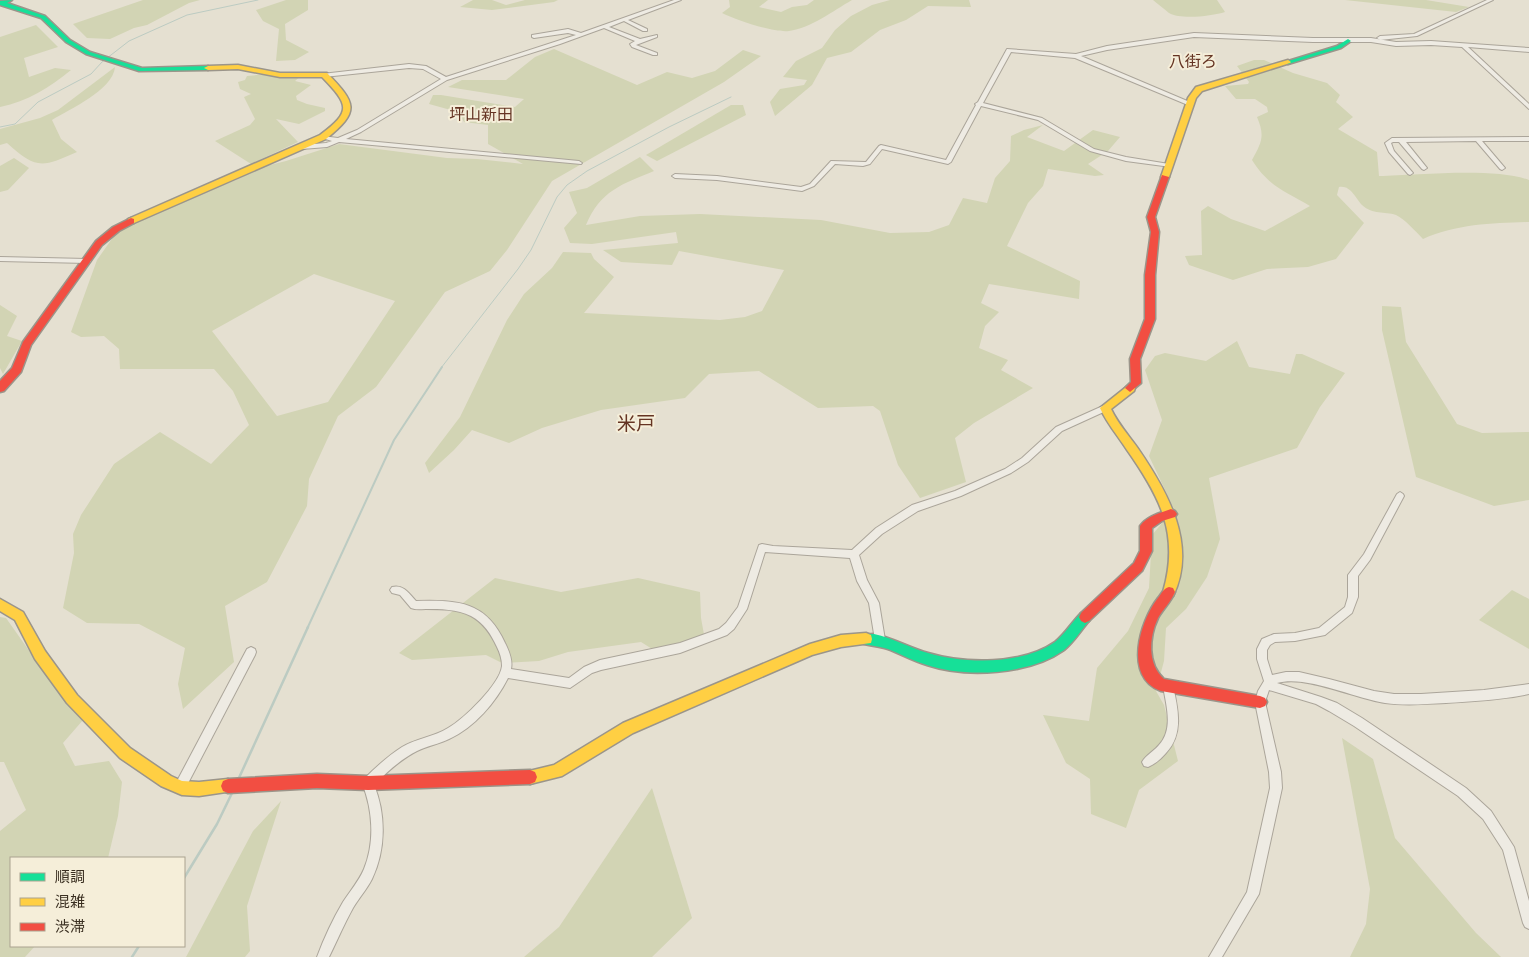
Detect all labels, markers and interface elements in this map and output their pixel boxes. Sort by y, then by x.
district label: 八街ろ [1169,50,1217,72]
district label: 坪山新田 [449,103,513,125]
district label: 米戸 [617,410,655,435]
legend [10,857,185,947]
text: 順調 [55,866,85,886]
text: 混雑 [55,891,85,911]
text: 渋滞 [55,916,85,936]

